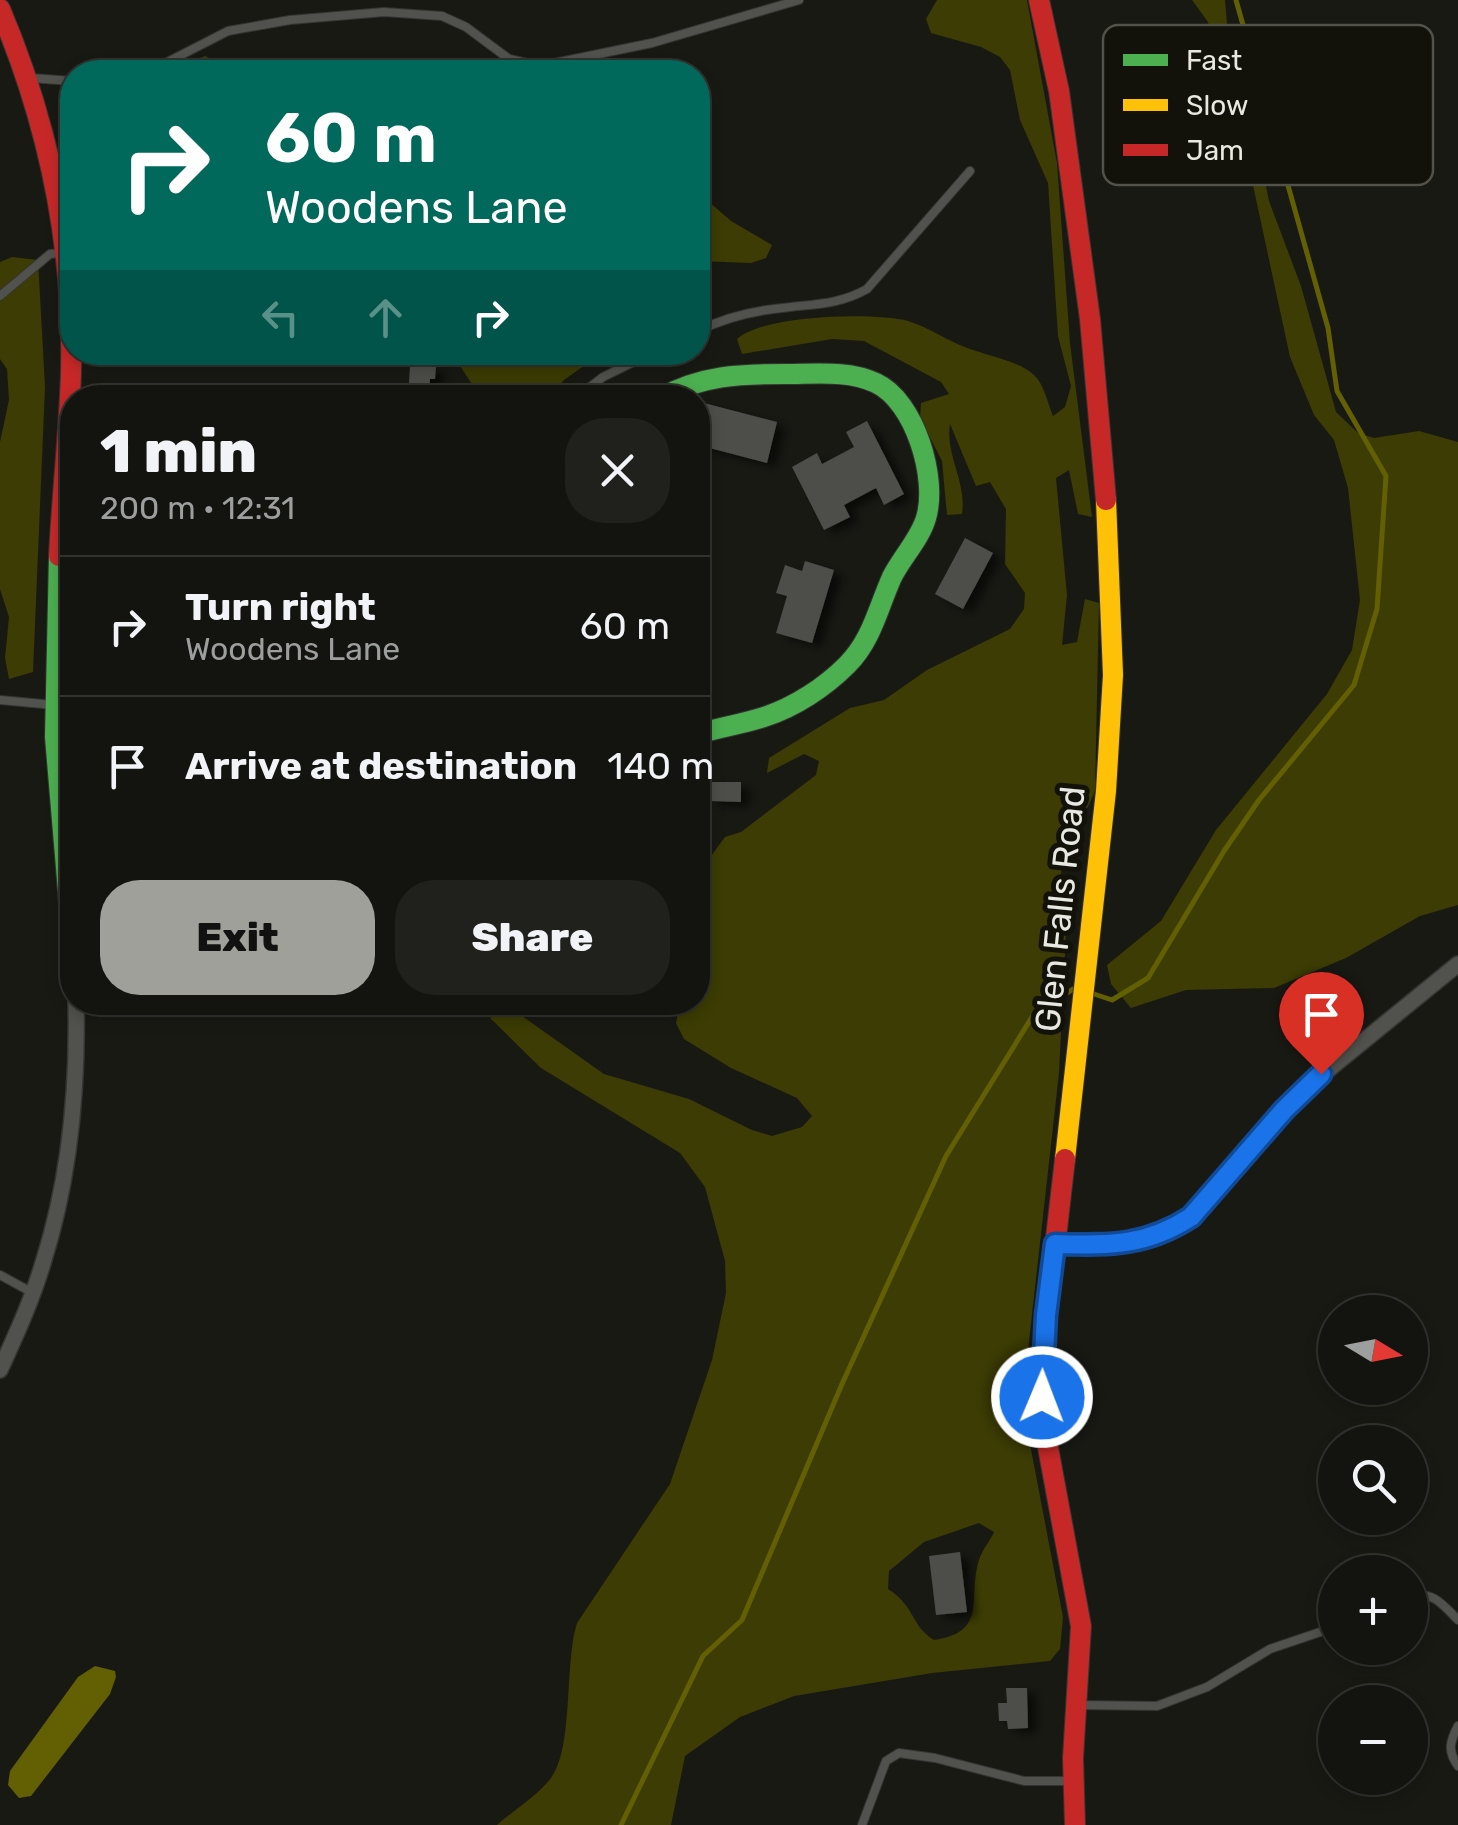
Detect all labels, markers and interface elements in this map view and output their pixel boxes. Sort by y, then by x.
legend [1103,25,1433,185]
text: Fast [1186,44,1242,77]
text: Slow [1186,89,1248,122]
text: 60 m [265,97,437,180]
icon: right [100,100,230,230]
text: Jam [1186,134,1244,167]
text: Woodens Lane [265,181,568,234]
icon: left [253,290,308,345]
icon: ahead [358,290,413,345]
icon: right [463,290,518,345]
text: 1 min [100,416,257,487]
button: close [565,418,670,523]
text: 200 m · 12:31 [100,489,295,527]
text: Turn right [185,584,376,630]
icon: right [100,599,155,654]
text: 60 m [580,603,670,649]
text: Woodens Lane [185,630,400,668]
icon: arrive [100,739,155,794]
text: Arrive at destination [185,743,577,789]
text: 140 m [607,743,714,789]
street label: Glen Falls Road [1026,784,1094,1034]
button: Exit [100,880,375,995]
button: Share [395,880,670,995]
pin [1279,972,1364,1075]
icon: arrive [1294,987,1349,1042]
north arrow [1318,1295,1428,1405]
map controls [1318,1295,1428,1795]
position arrow [990,1345,1094,1449]
button: search [1318,1425,1428,1535]
button: + [1318,1555,1428,1665]
button: − [1318,1685,1428,1795]

